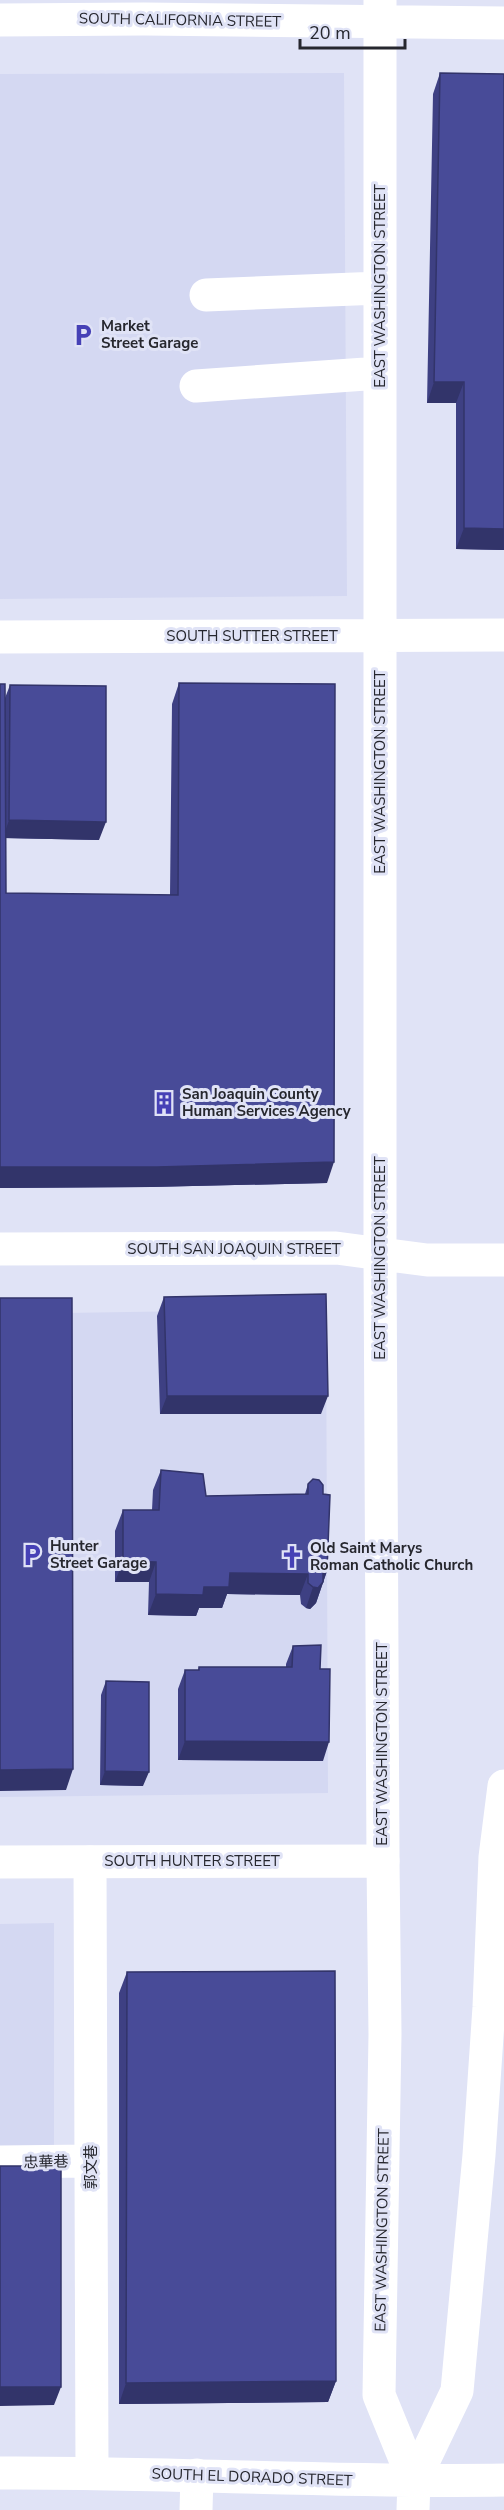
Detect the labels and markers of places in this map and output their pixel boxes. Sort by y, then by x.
place label: Market Street Garage [101,316,198,353]
parking icon: Market Street Garage [70,322,96,348]
place label: San Joaquin County Human Services Agency [182,1084,351,1121]
building icon: San Joaquin County Human Services Agency [151,1090,177,1116]
place label: Hunter Street Garage [50,1536,147,1573]
place label: Old Saint Marys Roman Catholic Church [310,1538,473,1575]
parking icon: Hunter Street Garage [19,1542,45,1568]
church icon: Old Saint Marys Roman Catholic Church [279,1544,305,1570]

